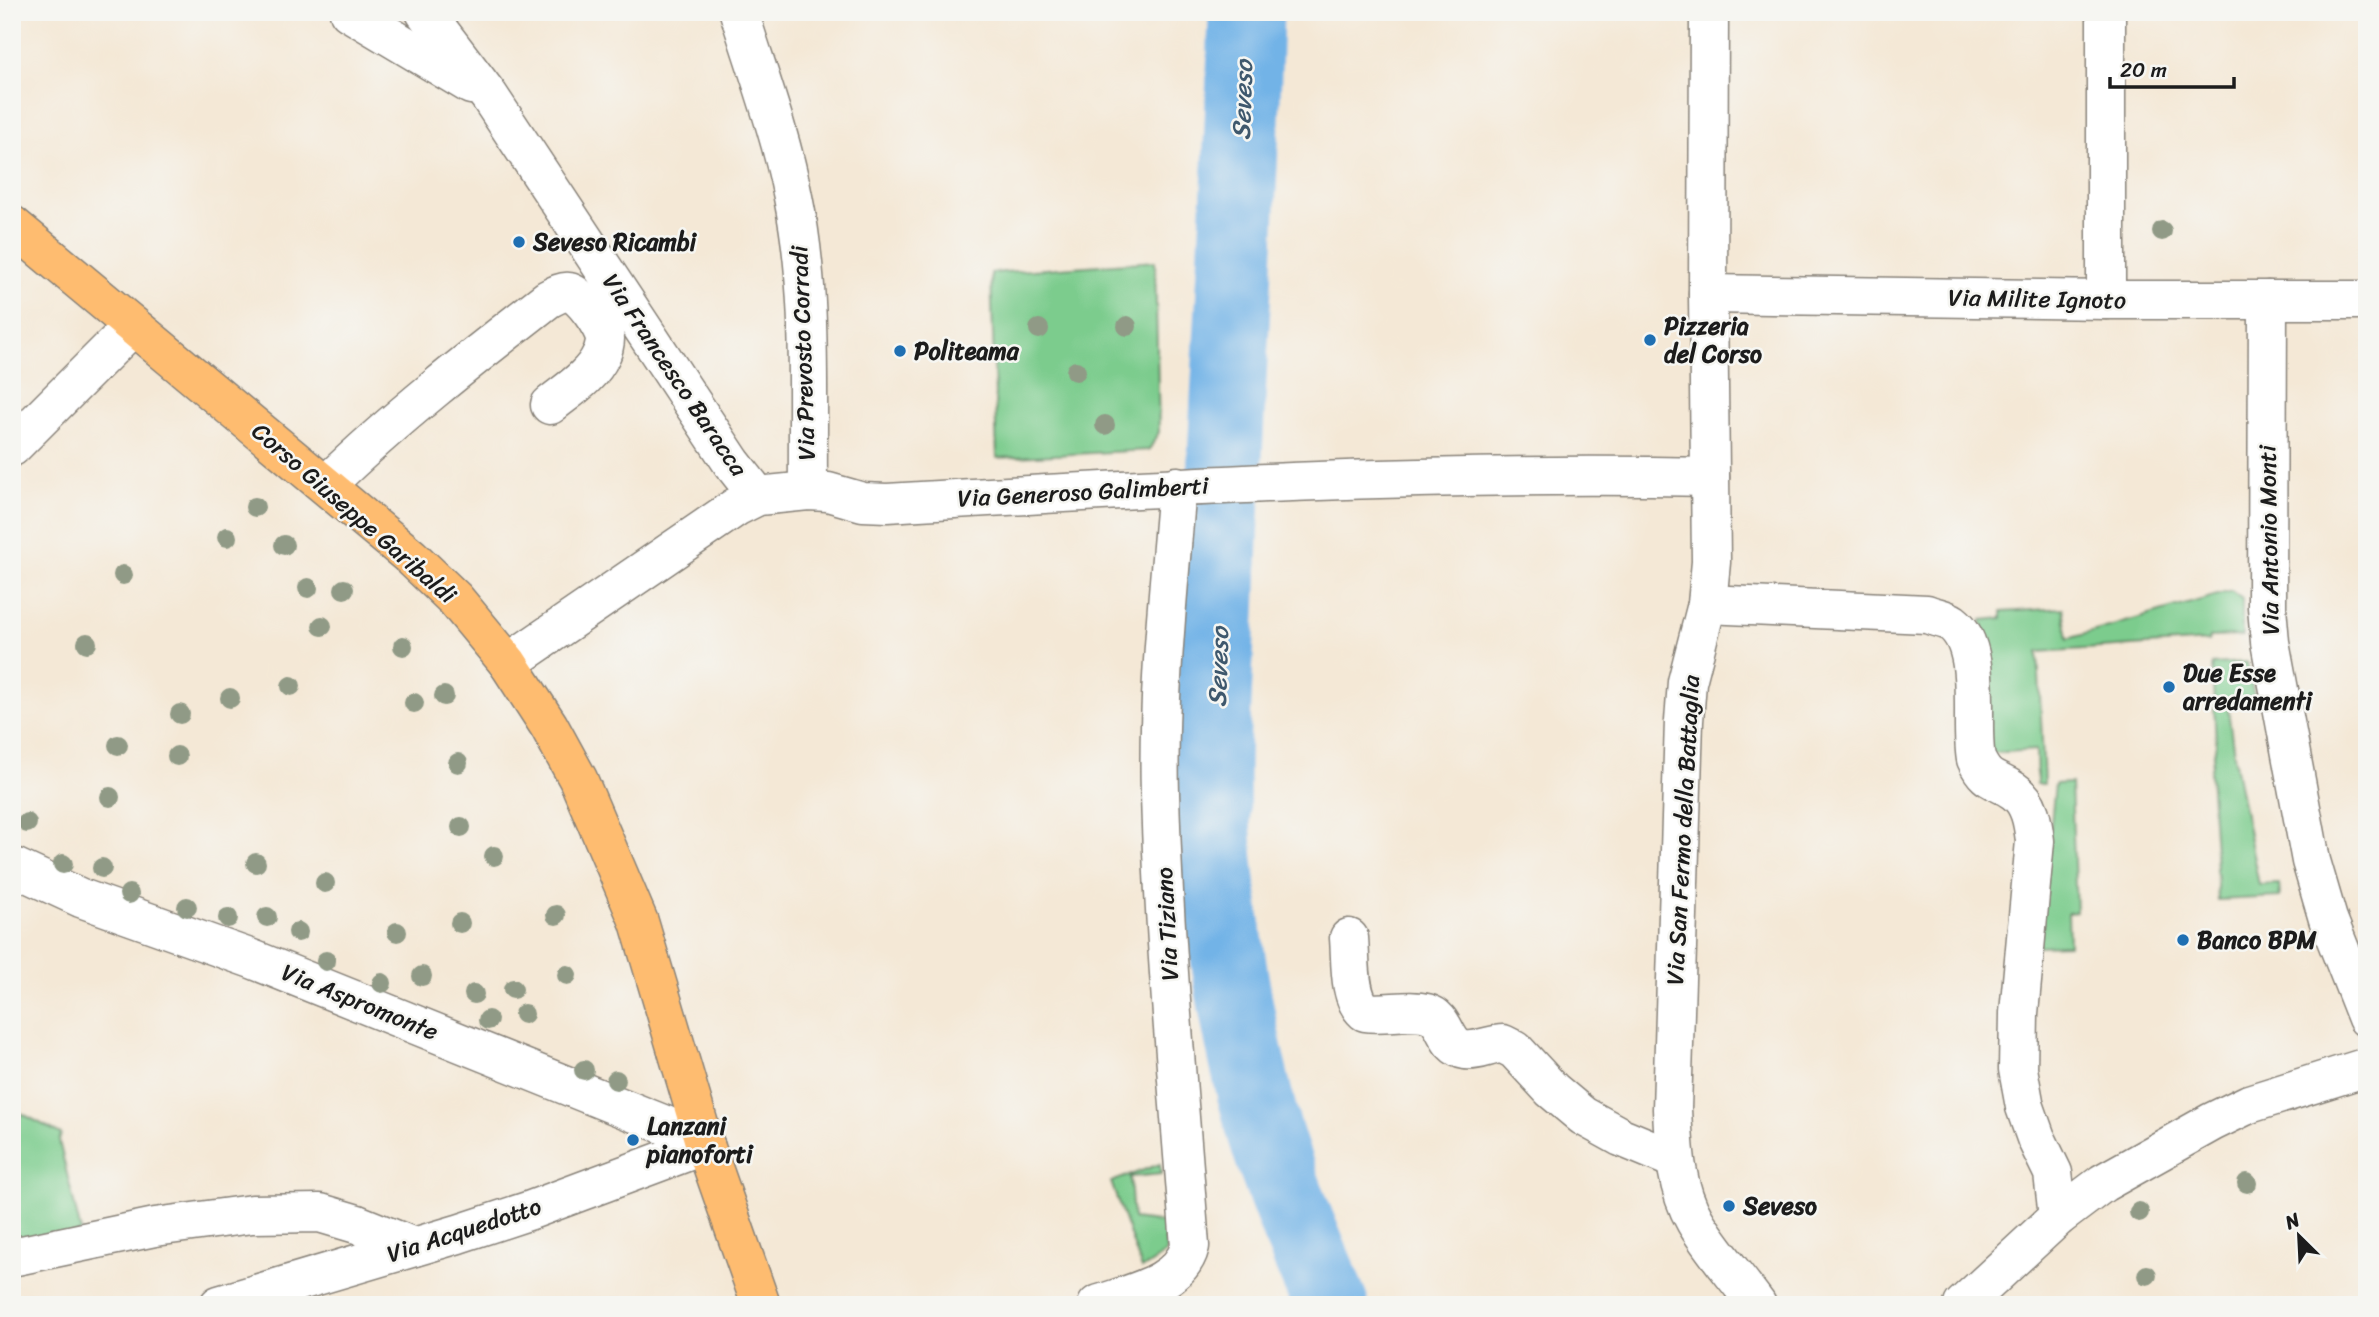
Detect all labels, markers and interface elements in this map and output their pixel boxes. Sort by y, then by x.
scale bar [2110,46,2234,90]
text: 20 m [2120,51,2167,89]
water label: Seveso [1218,57,1266,141]
place label: Seveso Ricambi [532,221,698,263]
marker: Seveso Ricambi [511,234,527,250]
street label: Via Prevosto Corradi [778,244,828,461]
street label: Via Francesco Baracca [591,265,759,486]
street label: Via Milite Ignoto [1948,276,2126,322]
place label: Pizzeria del Corso [1664,305,1762,375]
place label: Politeama [914,330,1020,372]
marker: Pizzeria del Corso [1642,332,1658,348]
marker: Politeama [892,343,908,359]
street label: Corso Giuseppe Garibaldi [242,412,467,615]
street label: Via Antonio Monti [2246,443,2292,635]
street label: Via Generoso Galimberti [956,464,1211,520]
water label: Seveso [1194,624,1242,708]
place label: Due Esse arredamenti [2182,652,2313,722]
street label: Via San Fermo della Battaglia [1654,673,1712,986]
marker: Due Esse arredamenti [2161,679,2177,695]
street label: Via Tiziano [1143,866,1191,982]
place label: Banco BPM [2197,919,2317,961]
marker: Banco BPM [2175,932,2191,948]
street label: Via Aspromonte [275,951,445,1053]
place label: Lanzani pianoforti [645,1105,754,1175]
marker: Lanzani pianoforti [625,1132,641,1148]
street label: Via Acquedotto [381,1185,547,1275]
place label: Seveso [1742,1185,1817,1227]
marker: Seveso [1721,1198,1737,1214]
north arrow [2264,1202,2334,1272]
text: N [2279,1203,2306,1239]

